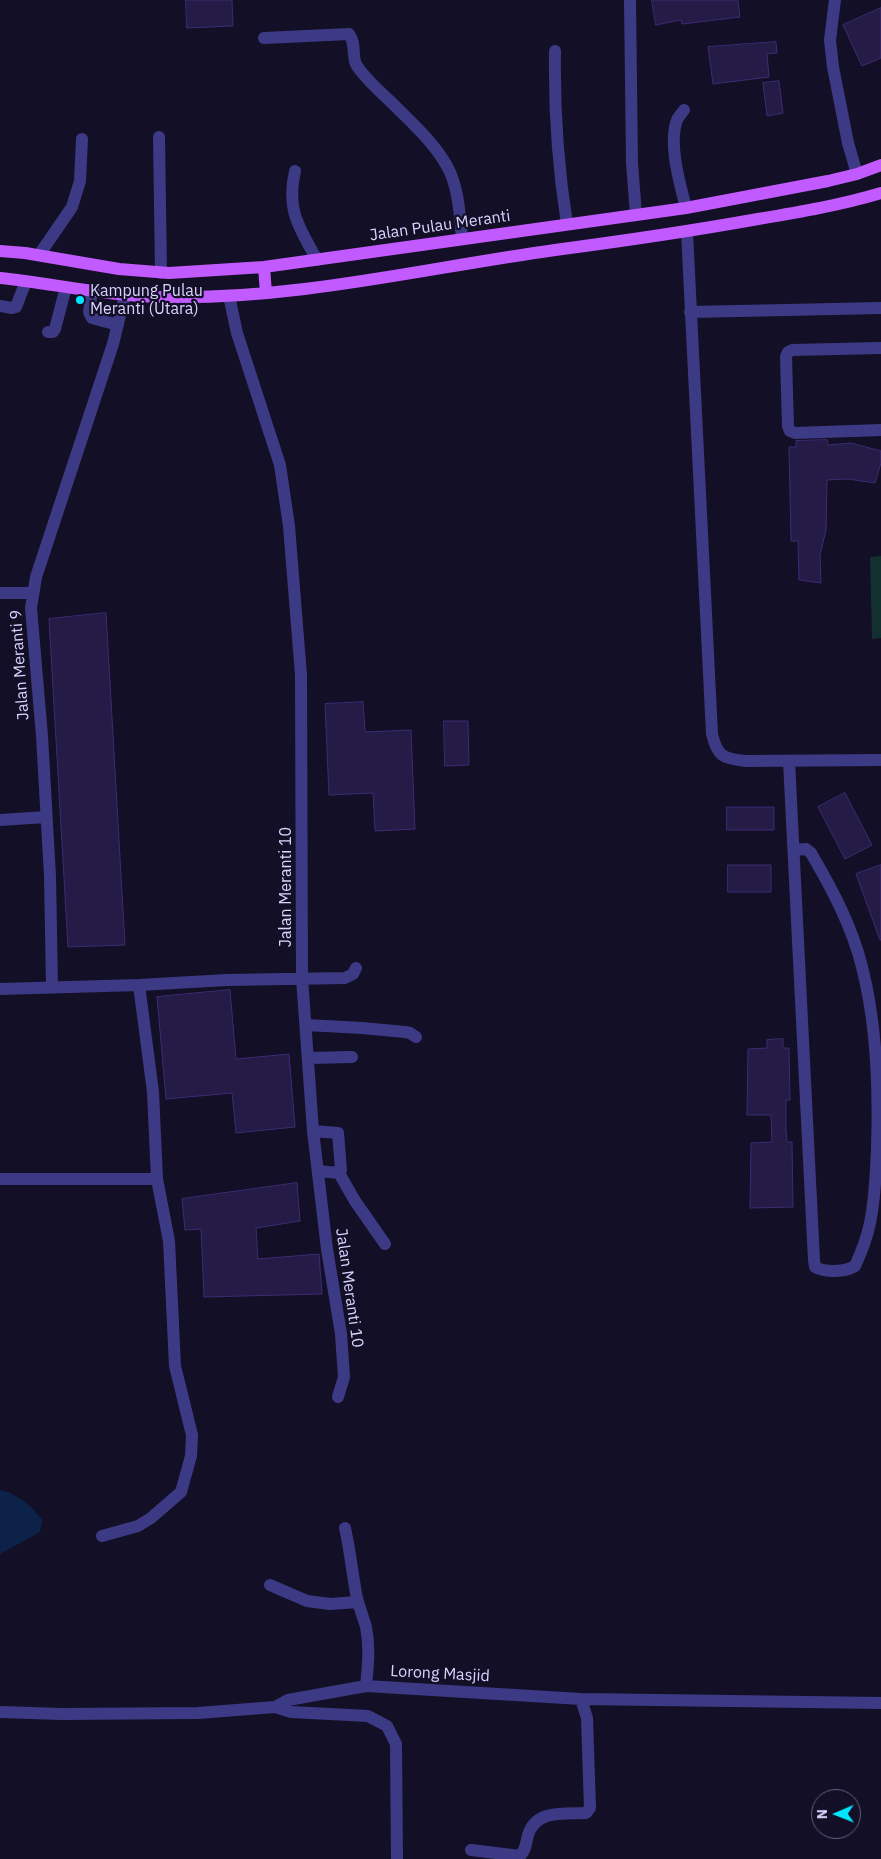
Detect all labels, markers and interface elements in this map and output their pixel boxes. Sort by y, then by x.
street label: Jalan Pulau Meranti [368,207,512,245]
place label: Kampung Pulau Meranti (Utara) [90,281,203,319]
marker: Kampung Pulau Meranti (Utara) [74,294,86,306]
street label: Jalan Meranti 9 [7,609,33,721]
street label: Jalan Meranti 10 [276,827,296,947]
street label: Jalan Meranti 10 [331,1227,367,1349]
street label: Lorong Masjid [390,1662,490,1686]
north arrow [811,1789,861,1839]
text: N [813,1809,831,1819]

